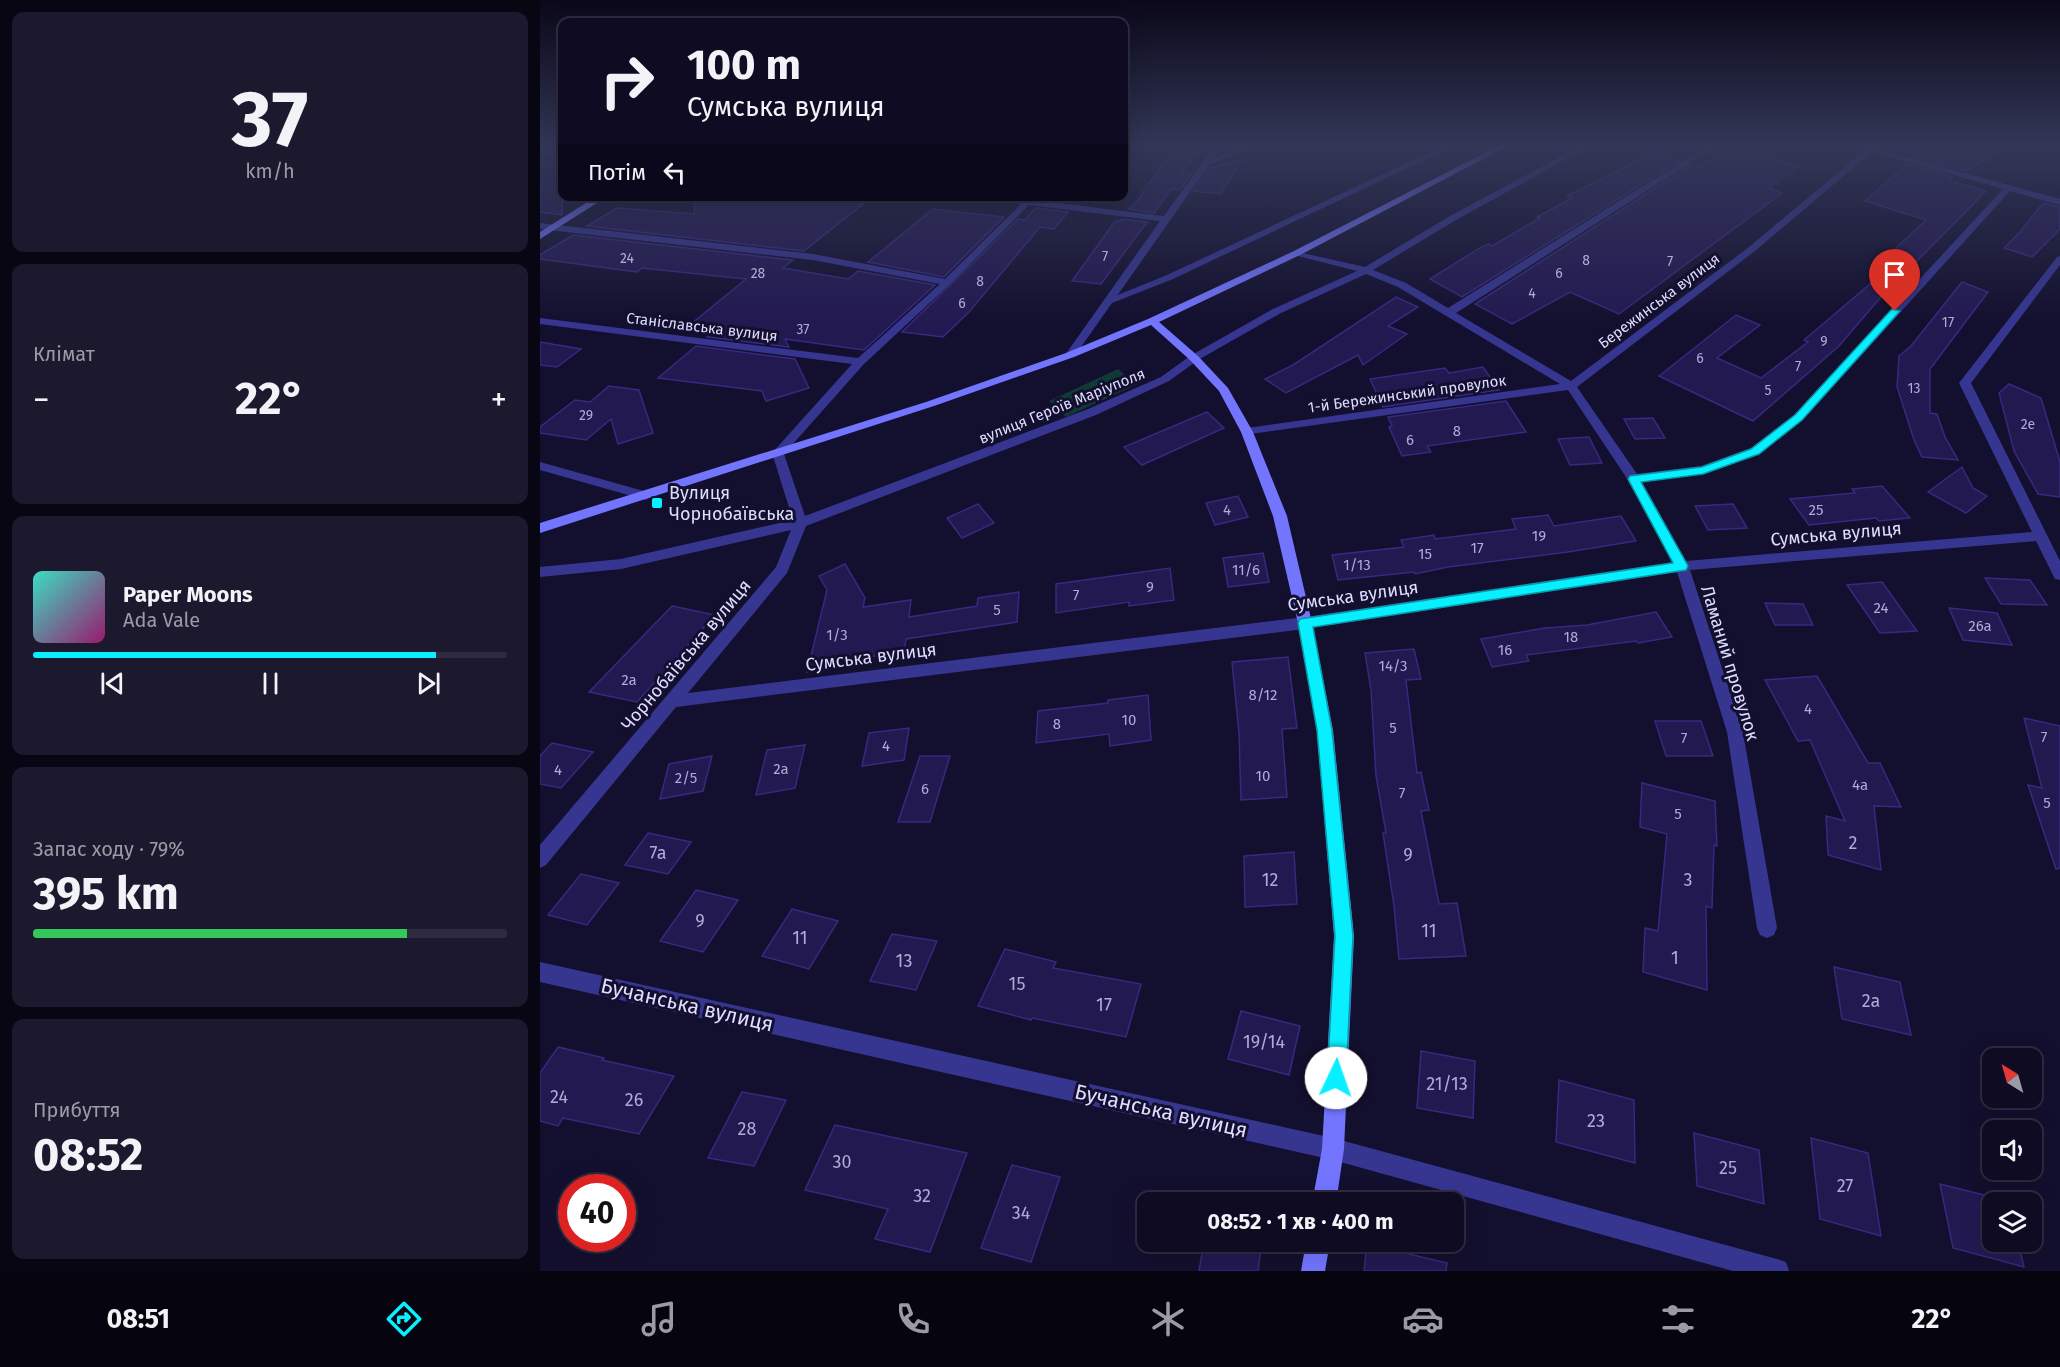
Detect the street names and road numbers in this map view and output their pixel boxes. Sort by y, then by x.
street label: Бережинська вулиця [1595,250,1723,352]
street label: Станіславська вулиця [625,309,779,345]
street label: вулиця Героїв Маріуполя [976,364,1148,448]
street label: 1-й Бережинський провулок [1307,371,1507,417]
street label: Сумська вулиця [1769,517,1903,551]
street label: Чорнобаївська вулиця [616,575,756,735]
street label: Сумська вулиця [1286,576,1420,616]
street label: Ламаний провулок [1696,583,1764,744]
street label: Сумська вулиця [804,638,938,676]
street label: Бучанська вулиця [598,972,776,1038]
street label: Бучанська вулиця [1072,1078,1250,1144]

